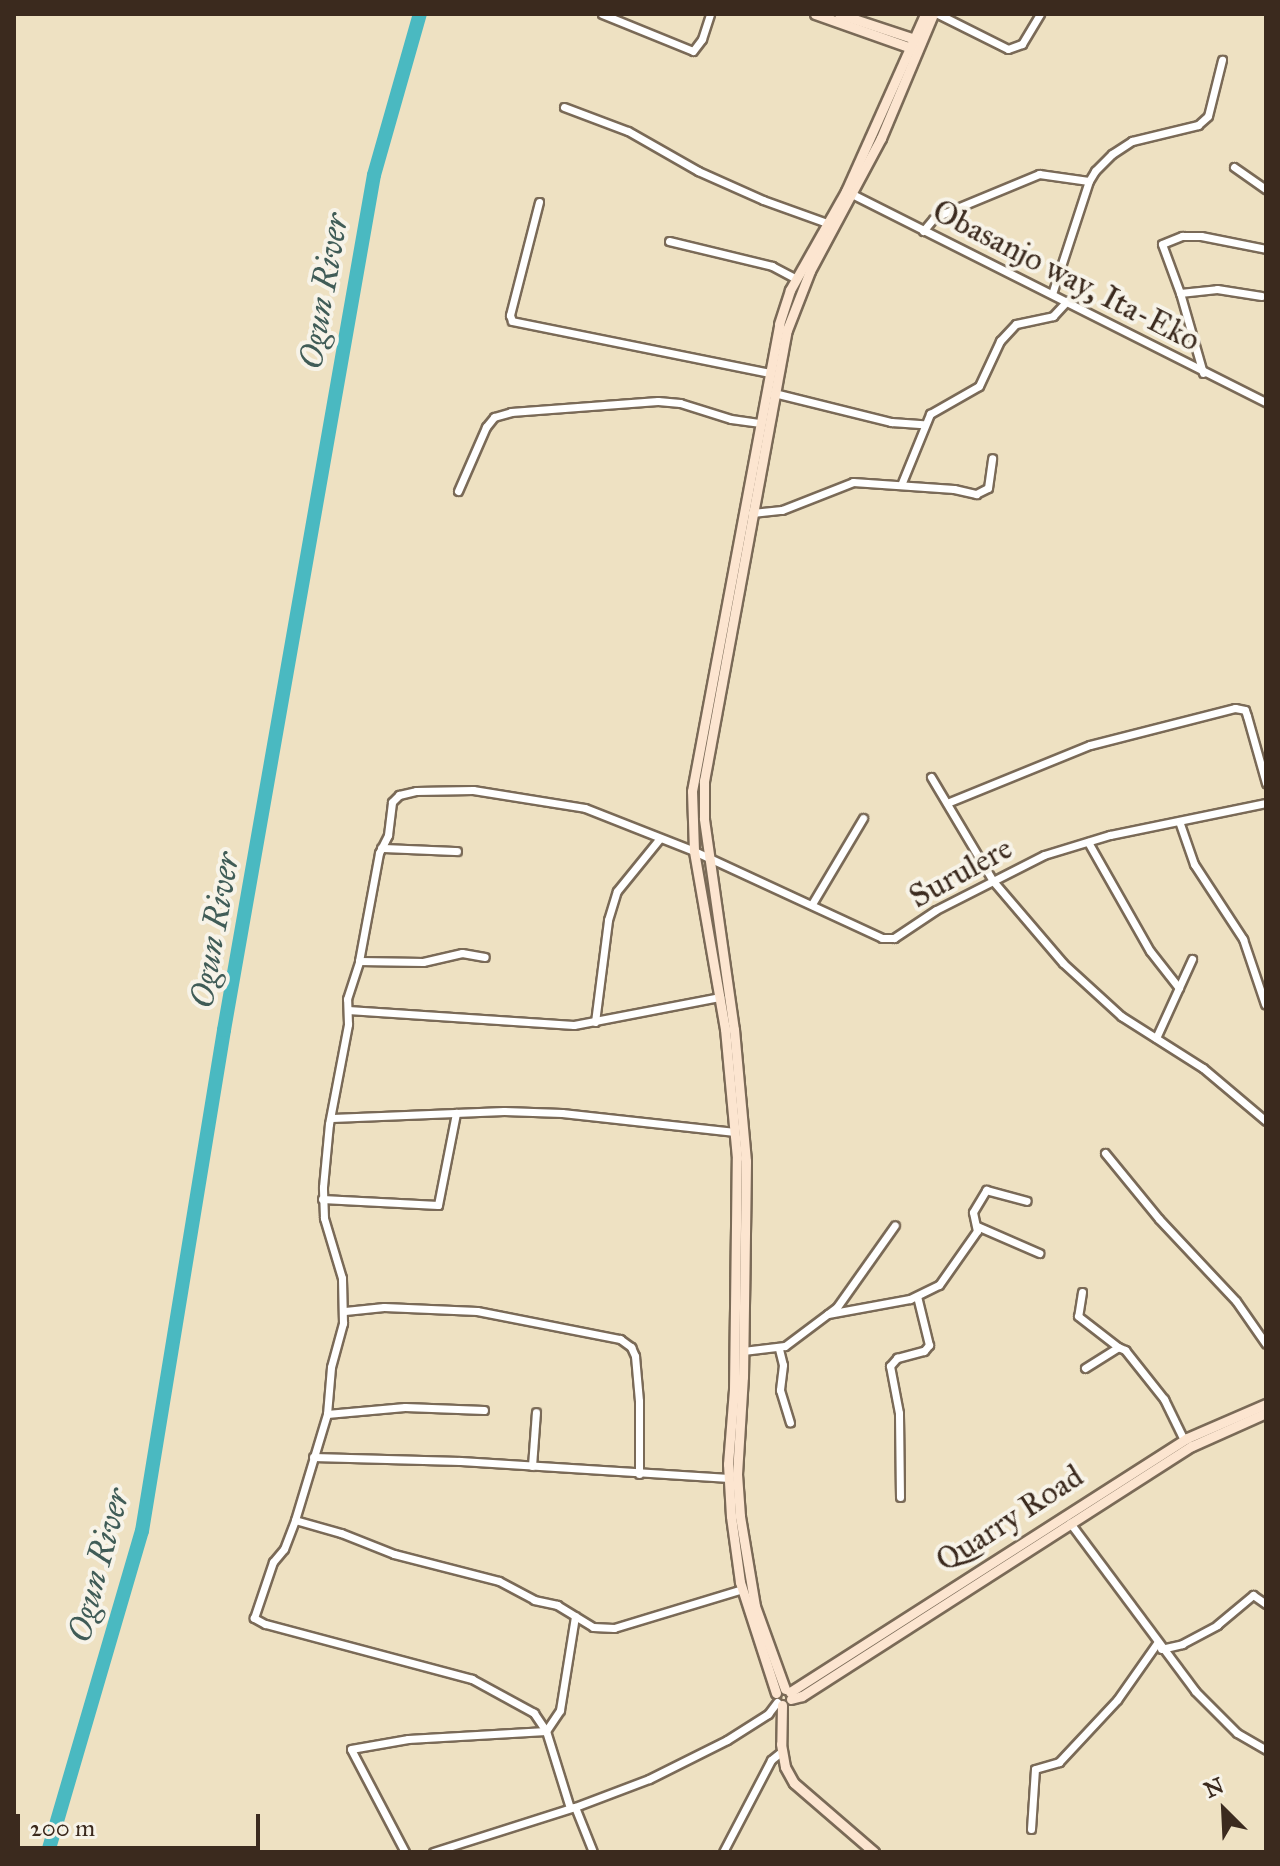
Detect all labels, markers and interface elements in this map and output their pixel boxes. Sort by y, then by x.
street label: Obasanjo way, Ita-Eko [926,192,1206,360]
water label: Ogun River [289,210,357,372]
street label: Surulere [903,829,1019,917]
water label: Ogun River [180,849,248,1011]
street label: Quarry Road [929,1457,1091,1581]
water label: Ogun River [58,1484,138,1646]
north arrow [1184,1770,1264,1850]
text: N [1200,1771,1228,1804]
scale bar [20,1798,264,1848]
text: 200 m [30,1813,95,1843]

